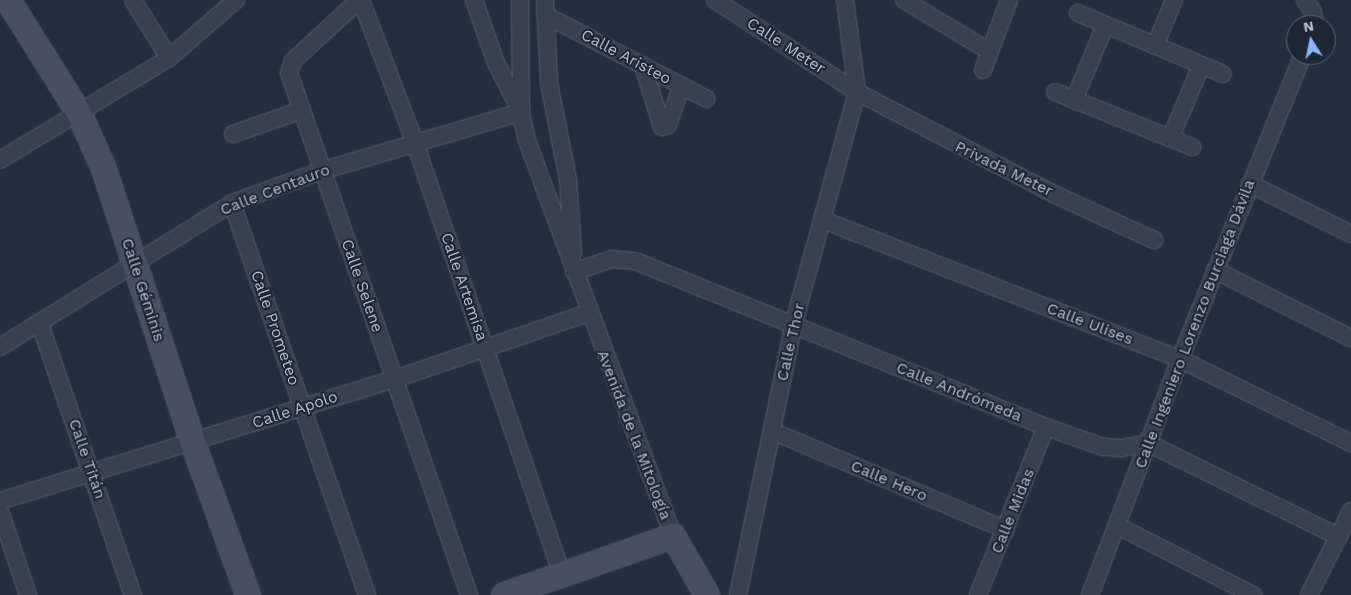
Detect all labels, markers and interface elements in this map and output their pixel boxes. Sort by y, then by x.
street label: Calle Meter [743,14,829,78]
north arrow [1286,15,1336,65]
text: N [1302,17,1315,35]
street label: Calle Aristeo [577,25,675,89]
street label: Privada Meter [952,137,1056,201]
street label: Calle Centauro [217,160,333,220]
street label: Calle Ingeniero Lorenzo Burciaga Dávila [1131,177,1259,471]
street label: Calle Artemisa [436,230,492,344]
street label: Calle Géminis [117,236,169,344]
street label: Calle Selene [337,237,387,335]
street label: Calle Prometeo [246,268,304,388]
street label: Calle Ulises [1044,299,1136,349]
street label: Calle Thor [773,301,809,383]
street label: Avenida de la Mitología [593,347,675,523]
street label: Calle Andrómeda [893,358,1025,426]
street label: Calle Apolo [250,387,340,433]
street label: Calle Titán [64,416,110,502]
street label: Calle Hero [848,456,930,506]
street label: Calle Midas [987,466,1039,556]

